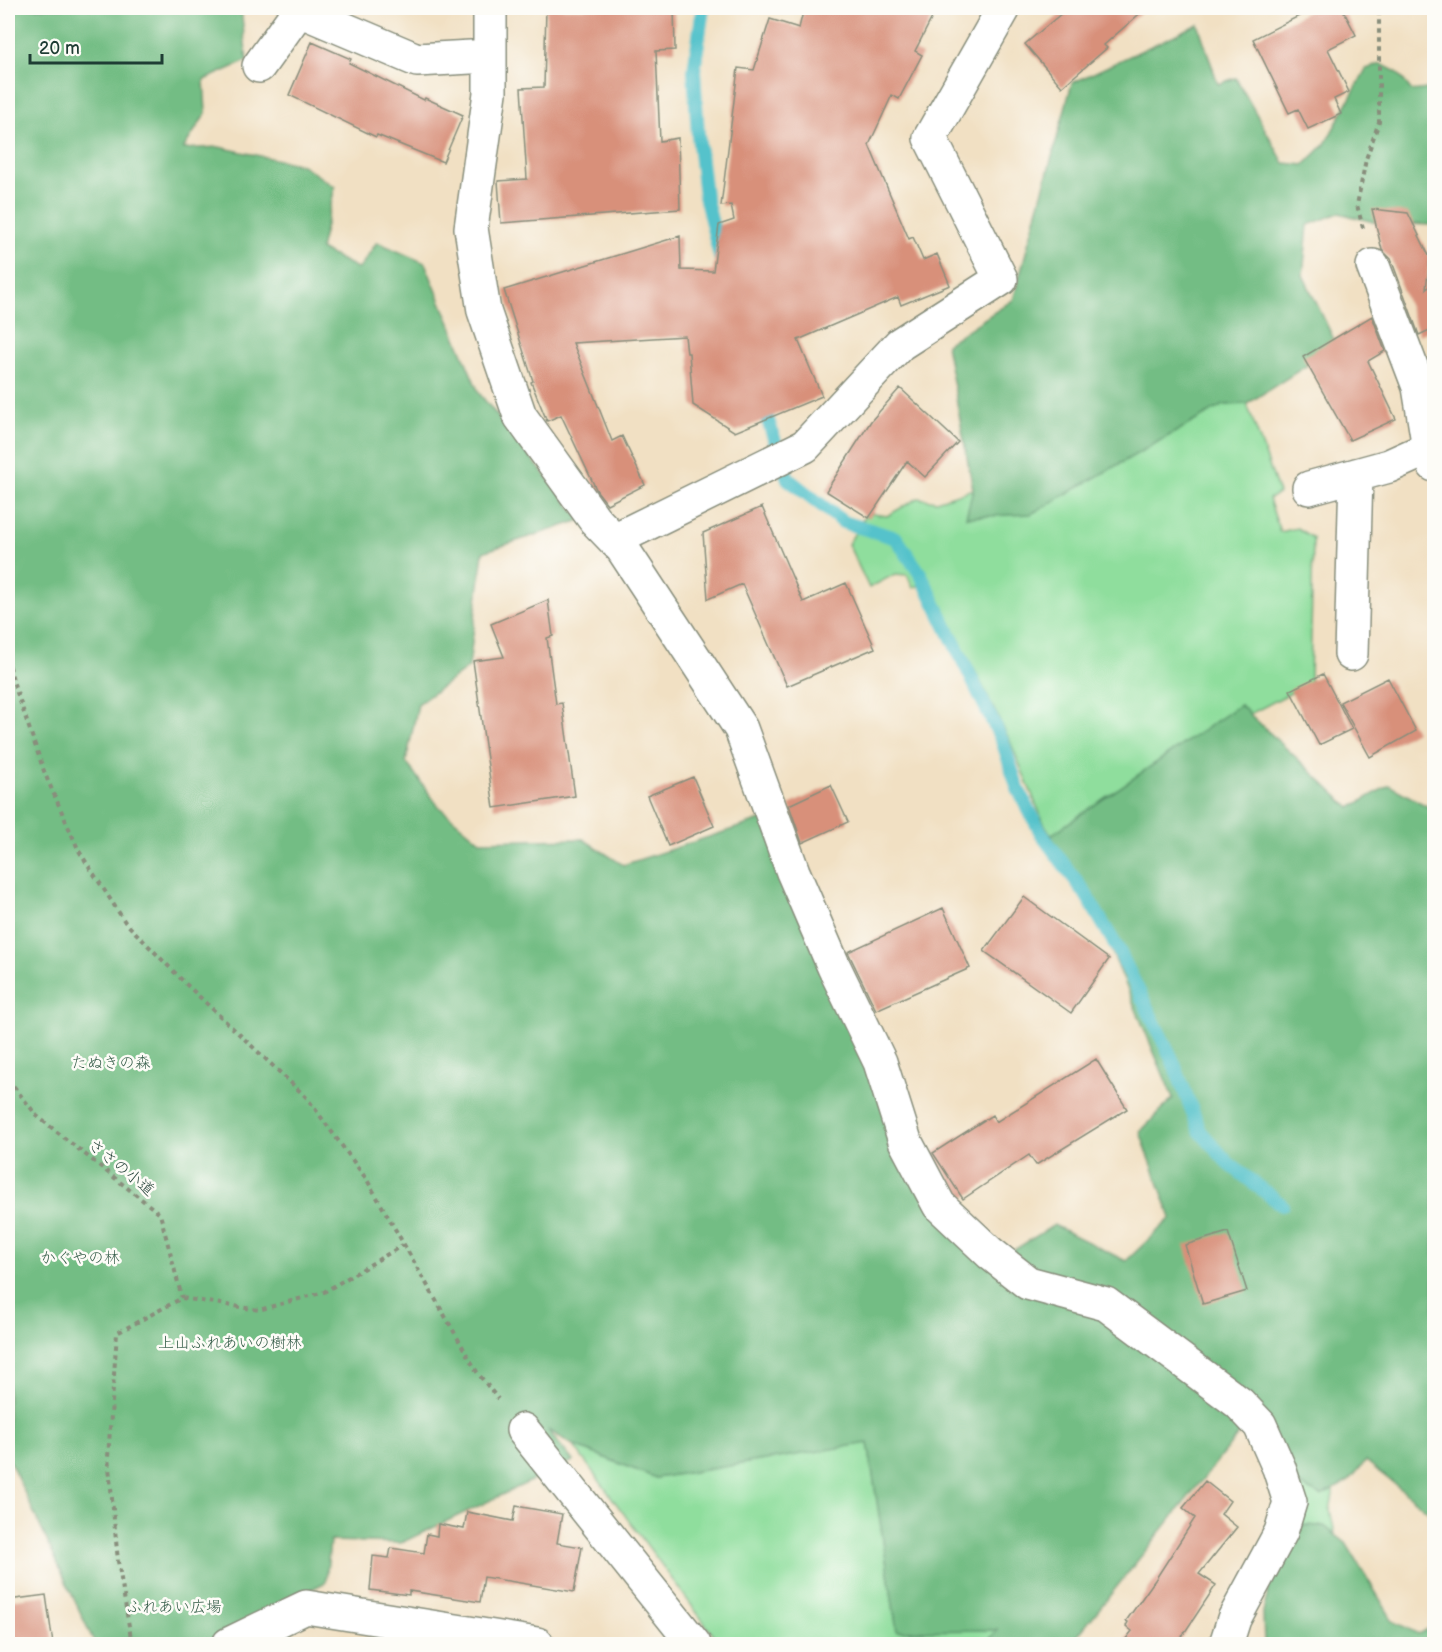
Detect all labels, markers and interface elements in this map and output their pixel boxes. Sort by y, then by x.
scale bar [30,27,162,65]
text: 20 m [39,38,80,59]
park label: たぬきの森 [71,1054,151,1073]
street label: ささの小道 [84,1135,158,1201]
park label: かぐやの林 [40,1249,120,1268]
park label: 上山ふれあいの樹林 [158,1334,302,1353]
park label: ふれあい広場 [126,1598,222,1617]

